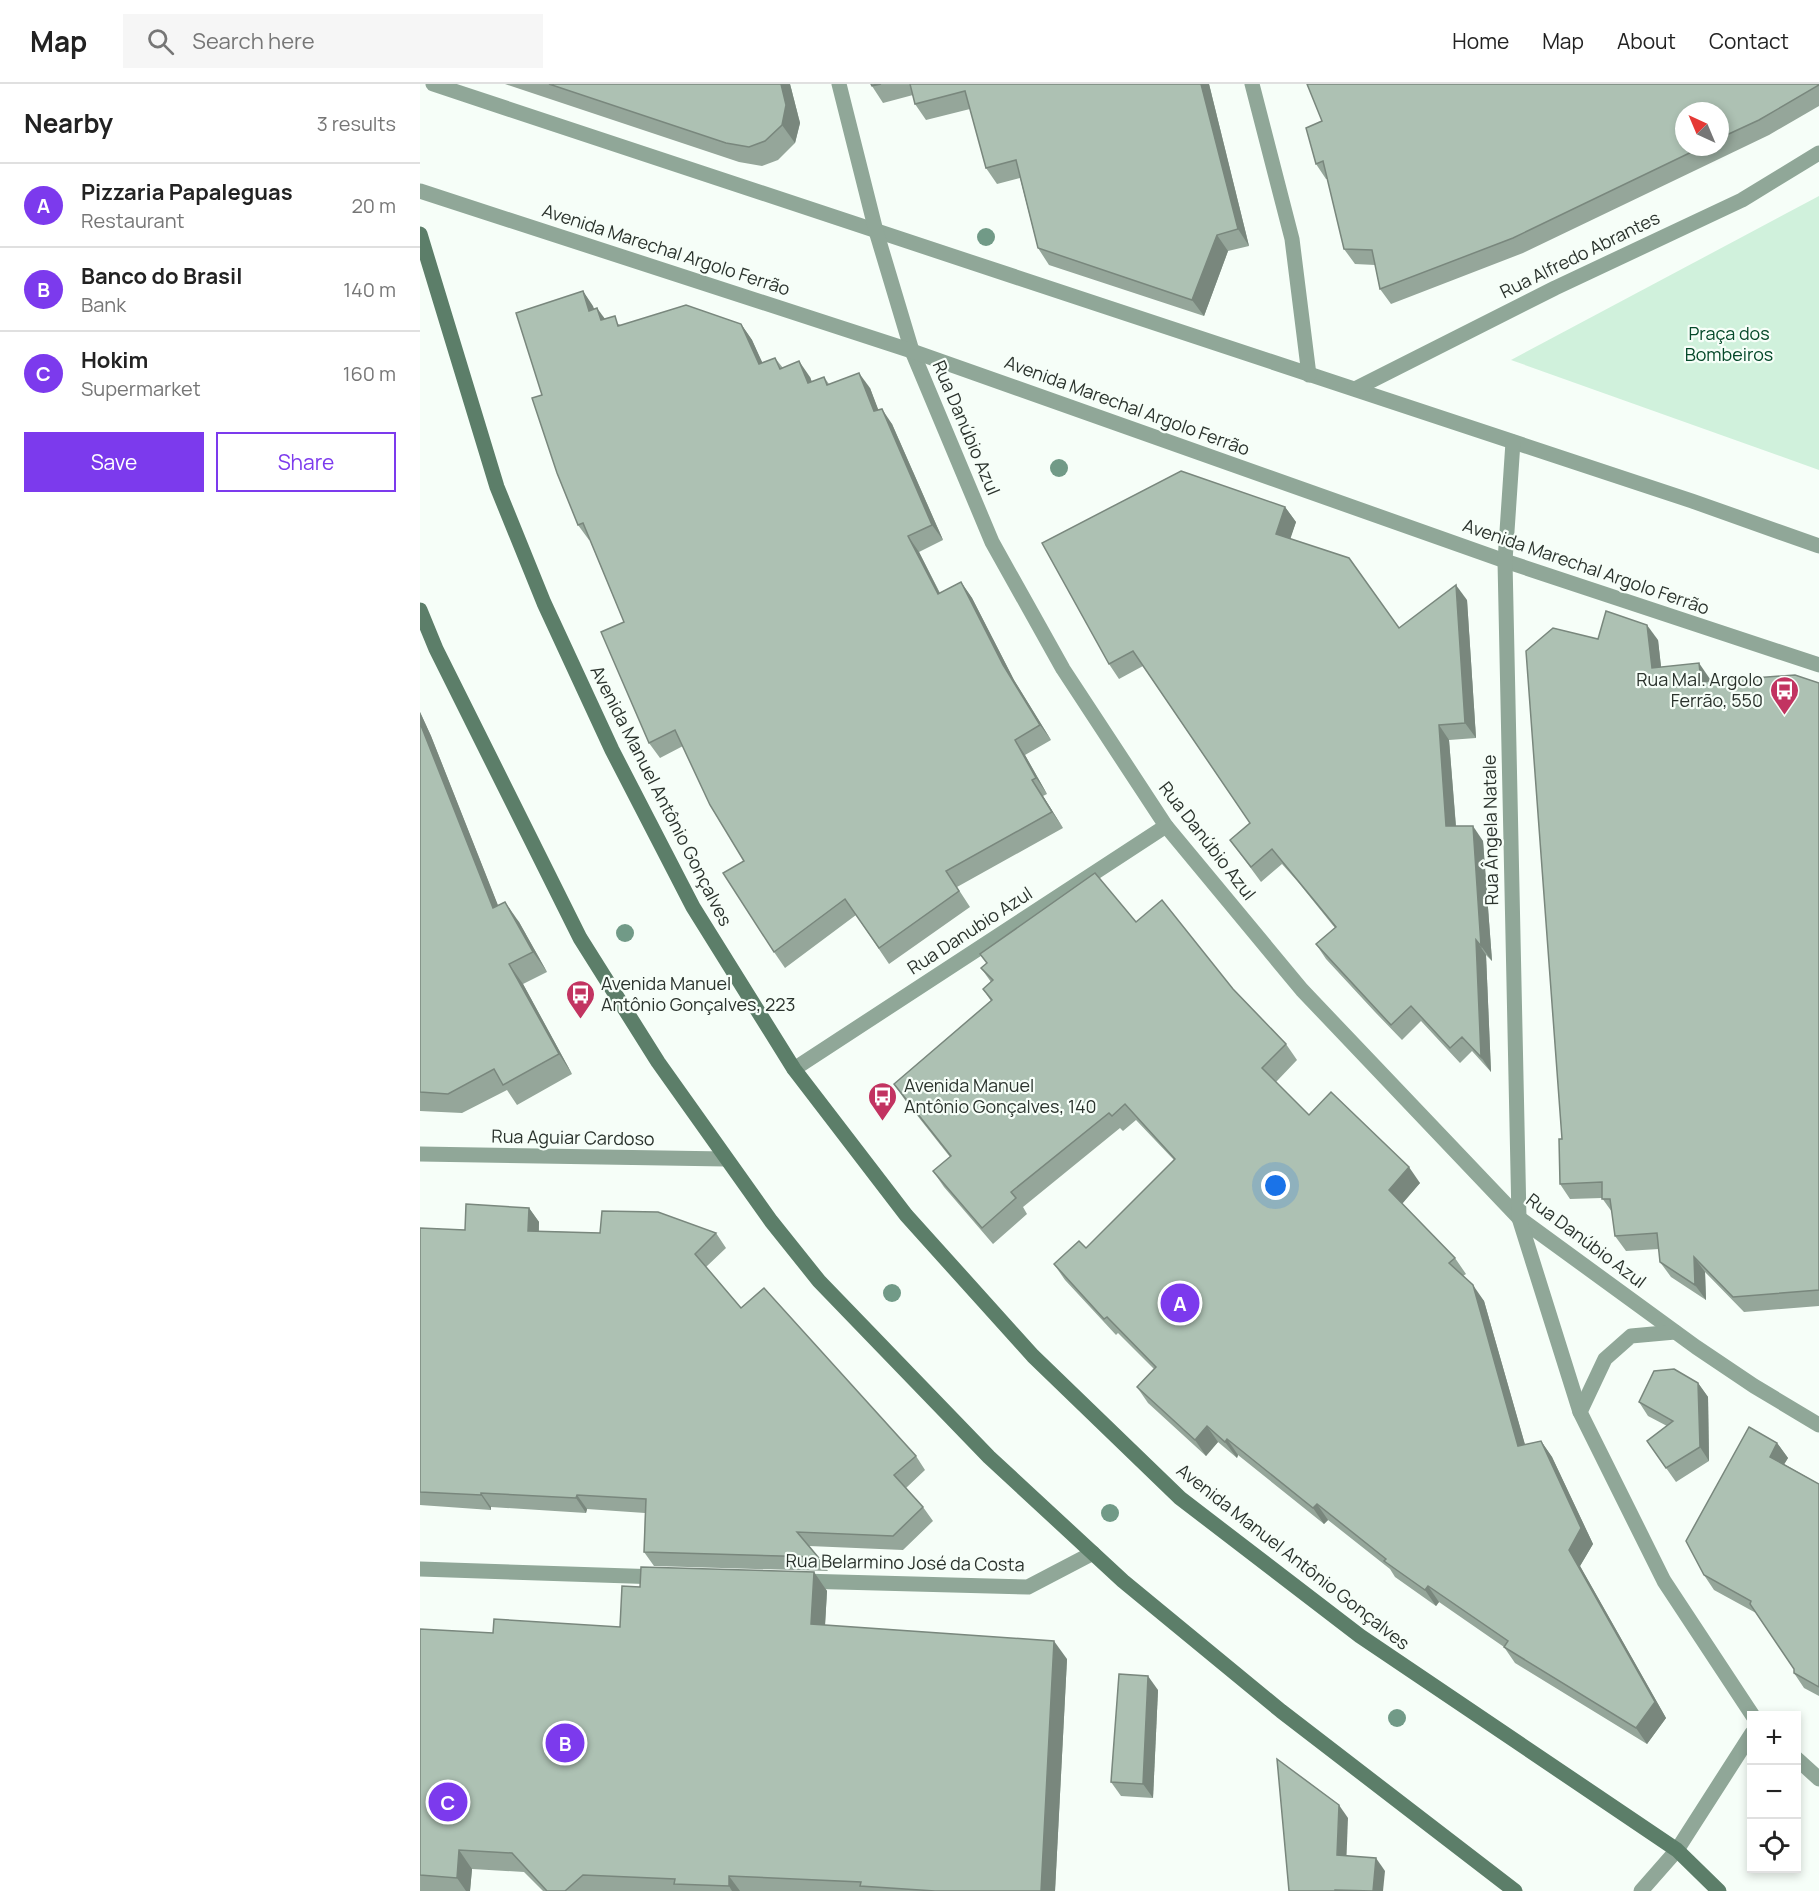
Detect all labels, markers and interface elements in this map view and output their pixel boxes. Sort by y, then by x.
search box [123,14,543,68]
text: Map [30,22,87,60]
icon: search [144,25,177,58]
text: Search here [192,26,315,56]
text: Home [1452,27,1509,55]
text: Map [1542,27,1584,55]
text: About [1617,27,1676,55]
text: Contact [1709,27,1789,55]
north arrow [1675,102,1729,156]
text: Nearby [24,105,113,141]
text: 3 results [317,110,396,137]
text: Pizzaria Papaleguas [81,177,293,207]
text: A [37,192,50,219]
text: 20 m [351,192,396,219]
street label: Avenida Marechal Argolo Ferrão [539,198,793,301]
street label: Rua Alfredo Abrantes [1496,205,1664,303]
text: Restaurant [81,207,185,234]
text: Banco do Brasil [81,261,242,291]
text: B [37,276,50,303]
text: 140 m [343,276,396,303]
text: Bank [81,291,126,318]
park label: Praça dos Bombeiros [1685,321,1773,366]
text: Hokim [81,345,148,375]
street label: Avenida Marechal Argolo Ferrão [1001,349,1253,461]
street label: Rua Danúbio Azul [928,357,1006,499]
text: C [36,360,51,387]
text: 160 m [343,360,396,387]
text: Supermarket [81,375,201,402]
button: Save [24,432,204,492]
button: Share [216,432,396,492]
street label: Avenida Marechal Argolo Ferrão [1460,513,1713,620]
street label: Avenida Manuel Antônio Gonçalves [586,661,738,930]
place label: Rua Mal. Argolo Ferrão, 550 [1636,667,1763,712]
bus stop icon: Rua Mal. Argolo Ferrão, 550 [1768,674,1800,716]
street label: Rua Ângela Natale [1477,754,1503,906]
street label: Rua Danúbio Azul [1154,776,1262,905]
street label: Rua Danubio Azul [903,881,1036,979]
place label: Avenida Manuel Antônio Gonçalves, 223 [601,971,795,1016]
bus stop icon: Avenida Manuel Antônio Gonçalves, 223 [564,978,596,1020]
place label: Avenida Manuel Antônio Gonçalves, 140 [904,1073,1097,1118]
bus stop icon: Avenida Manuel Antônio Gonçalves, 140 [867,1080,899,1122]
street label: Rua Aguiar Cardoso [491,1124,655,1150]
your location [1261,1171,1290,1200]
street label: Rua Danúbio Azul [1522,1187,1651,1293]
pin: A [1160,1280,1200,1326]
street label: Avenida Manuel Antônio Gonçalves [1172,1458,1415,1655]
street label: Rua Belarmino José da Costa [785,1548,1025,1576]
map controls [1747,1711,1801,1873]
button: + [1747,1711,1801,1765]
pin: B [546,1720,584,1766]
button: − [1747,1765,1801,1819]
pin: C [429,1780,468,1824]
button: locate [1747,1819,1801,1873]

